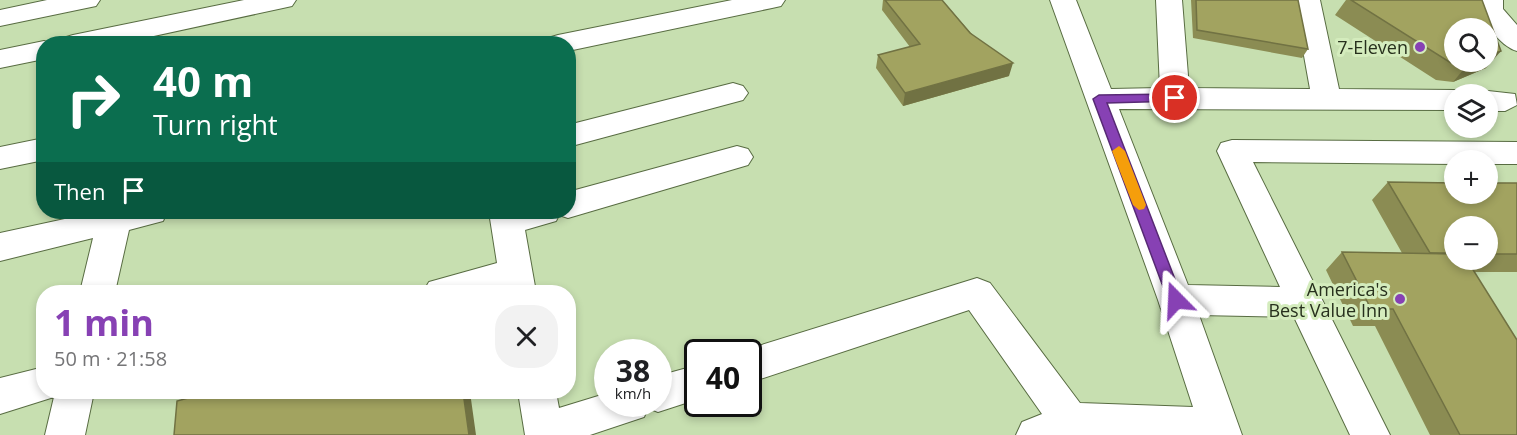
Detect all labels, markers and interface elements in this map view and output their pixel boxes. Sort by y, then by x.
map controls [1444,18,1498,270]
button: search [1444,18,1498,72]
place label: 7-Eleven [1337,35,1408,59]
marker: 7-Eleven [1413,40,1427,54]
text: 40 m [153,52,253,109]
icon: right [54,60,132,138]
pin [1149,72,1200,123]
icon: arrive [1158,81,1191,114]
button: layers [1444,84,1498,138]
text: Turn right [153,106,278,143]
button: + [1444,150,1498,204]
icon: arrive [117,174,150,207]
text: Then [54,176,105,206]
button: − [1444,216,1498,270]
position arrow [1144,268,1208,332]
place label: America's Best Value Inn [1268,277,1388,322]
marker: America's Best Value Inn [1393,292,1407,306]
text: 1 min [54,298,154,347]
button: close [495,305,558,368]
speed limit sign: 40 [684,339,762,417]
text: 50 m · 21:58 [54,345,167,372]
text: 38 [616,350,650,391]
text: km/h [615,383,651,403]

